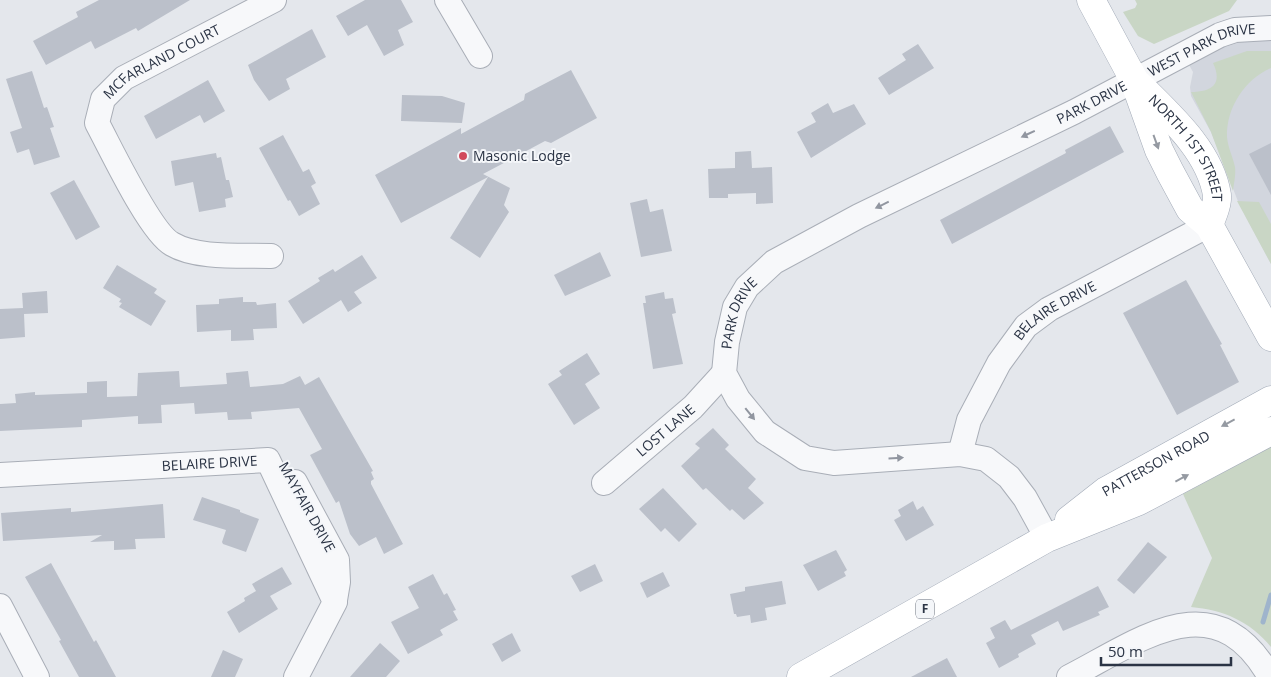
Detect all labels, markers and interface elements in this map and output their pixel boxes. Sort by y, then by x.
street label: WEST PARK DRIVE [1144,19,1256,80]
street label: MCFARLAND COURT [99,20,223,103]
street label: PARK DRIVE [1053,76,1130,128]
street label: NORTH 1ST STREET [1145,90,1227,202]
one-way arrow [1021,130,1035,138]
one-way arrow [1153,135,1160,150]
place label: Masonic Lodge [473,146,571,165]
marker: Masonic Lodge [457,150,469,162]
one-way arrow [875,201,889,209]
street label: PARK DRIVE [716,272,761,350]
street label: BELAIRE DRIVE [1009,276,1099,344]
street label: LOST LANE [632,399,699,461]
one-way arrow [745,407,756,420]
one-way arrow [1221,419,1235,427]
street label: PATTERSON ROAD [1098,426,1213,500]
street label: BELAIRE DRIVE [161,451,258,475]
one-way arrow [888,454,904,462]
street label: MAYFAIR DRIVE [275,458,340,555]
one-way arrow [1175,474,1189,482]
road number: F [916,600,934,618]
scale bar [1101,634,1231,666]
text: 50 m [1108,641,1143,661]

